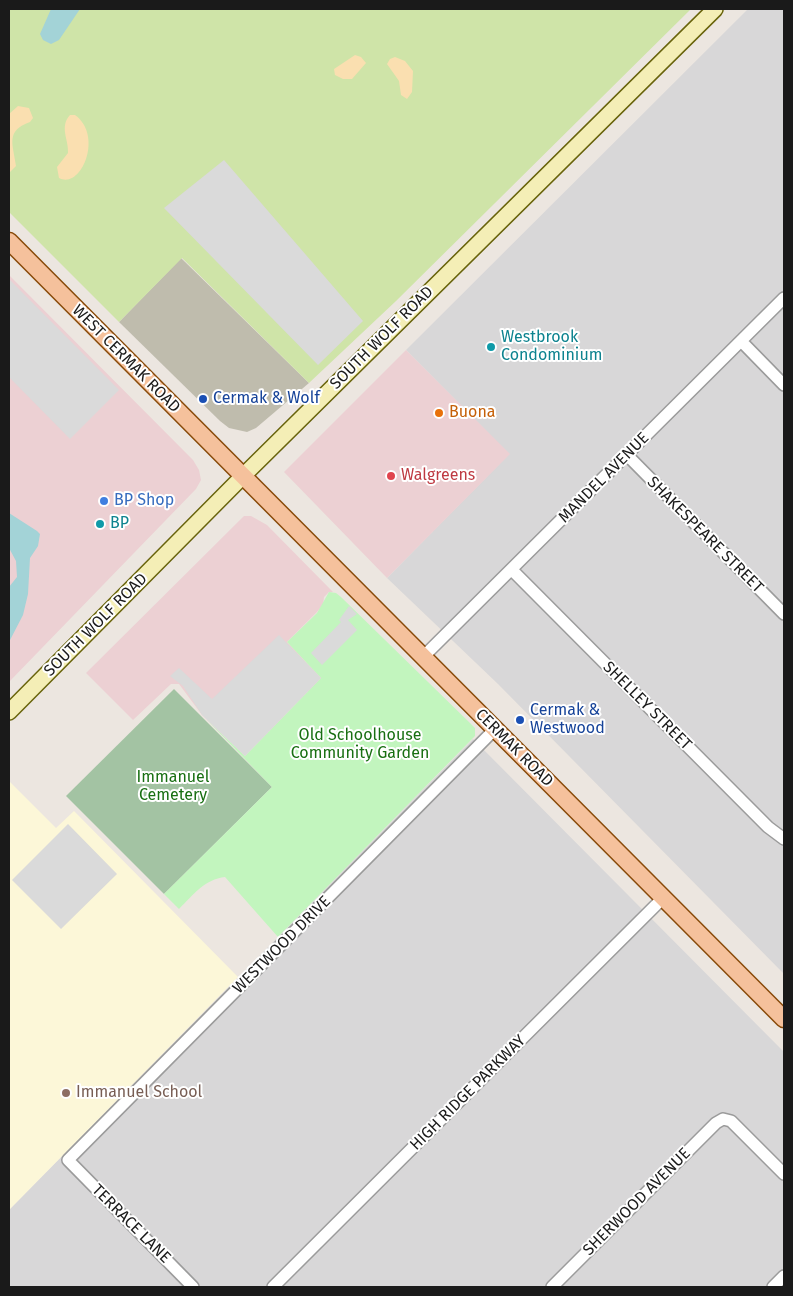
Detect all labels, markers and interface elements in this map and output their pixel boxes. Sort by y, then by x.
street label: SOUTH WOLF ROAD [326,282,438,394]
street label: WEST CERMAK ROAD [68,301,184,417]
place label: Westbrook Condominium [501,328,602,366]
marker: Westbrook Condominium [485,341,497,353]
place label: Cermak & Wolf [213,389,320,409]
marker: Cermak & Wolf [197,393,209,405]
place label: Buona [449,403,495,423]
marker: Buona [433,407,445,419]
street label: MANDEL AVENUE [555,429,653,527]
place label: Walgreens [401,466,475,486]
marker: Walgreens [385,470,397,482]
street label: SHAKESPEARE STREET [643,473,767,597]
place label: BP Shop [114,491,174,511]
marker: BP Shop [98,495,110,507]
place label: BP [110,514,129,534]
marker: BP [94,518,106,530]
street label: SOUTH WOLF ROAD [40,569,152,681]
street label: SHELLEY STREET [599,658,695,754]
place label: Cermak & Westwood [530,701,605,739]
street label: CERMAK ROAD [471,705,557,791]
marker: Cermak & Westwood [514,714,526,726]
park label: Old Schoolhouse Community Garden [291,726,429,764]
park label: Immanuel Cemetery [137,768,209,806]
street label: WESTWOOD DRIVE [229,892,335,998]
street label: HIGH RIDGE PARKWAY [406,1031,530,1155]
place label: Immanuel School [76,1083,202,1103]
marker: Immanuel School [60,1087,72,1099]
street label: SHERWOOD AVENUE [579,1144,695,1260]
street label: TERRACE LANE [88,1181,174,1267]

